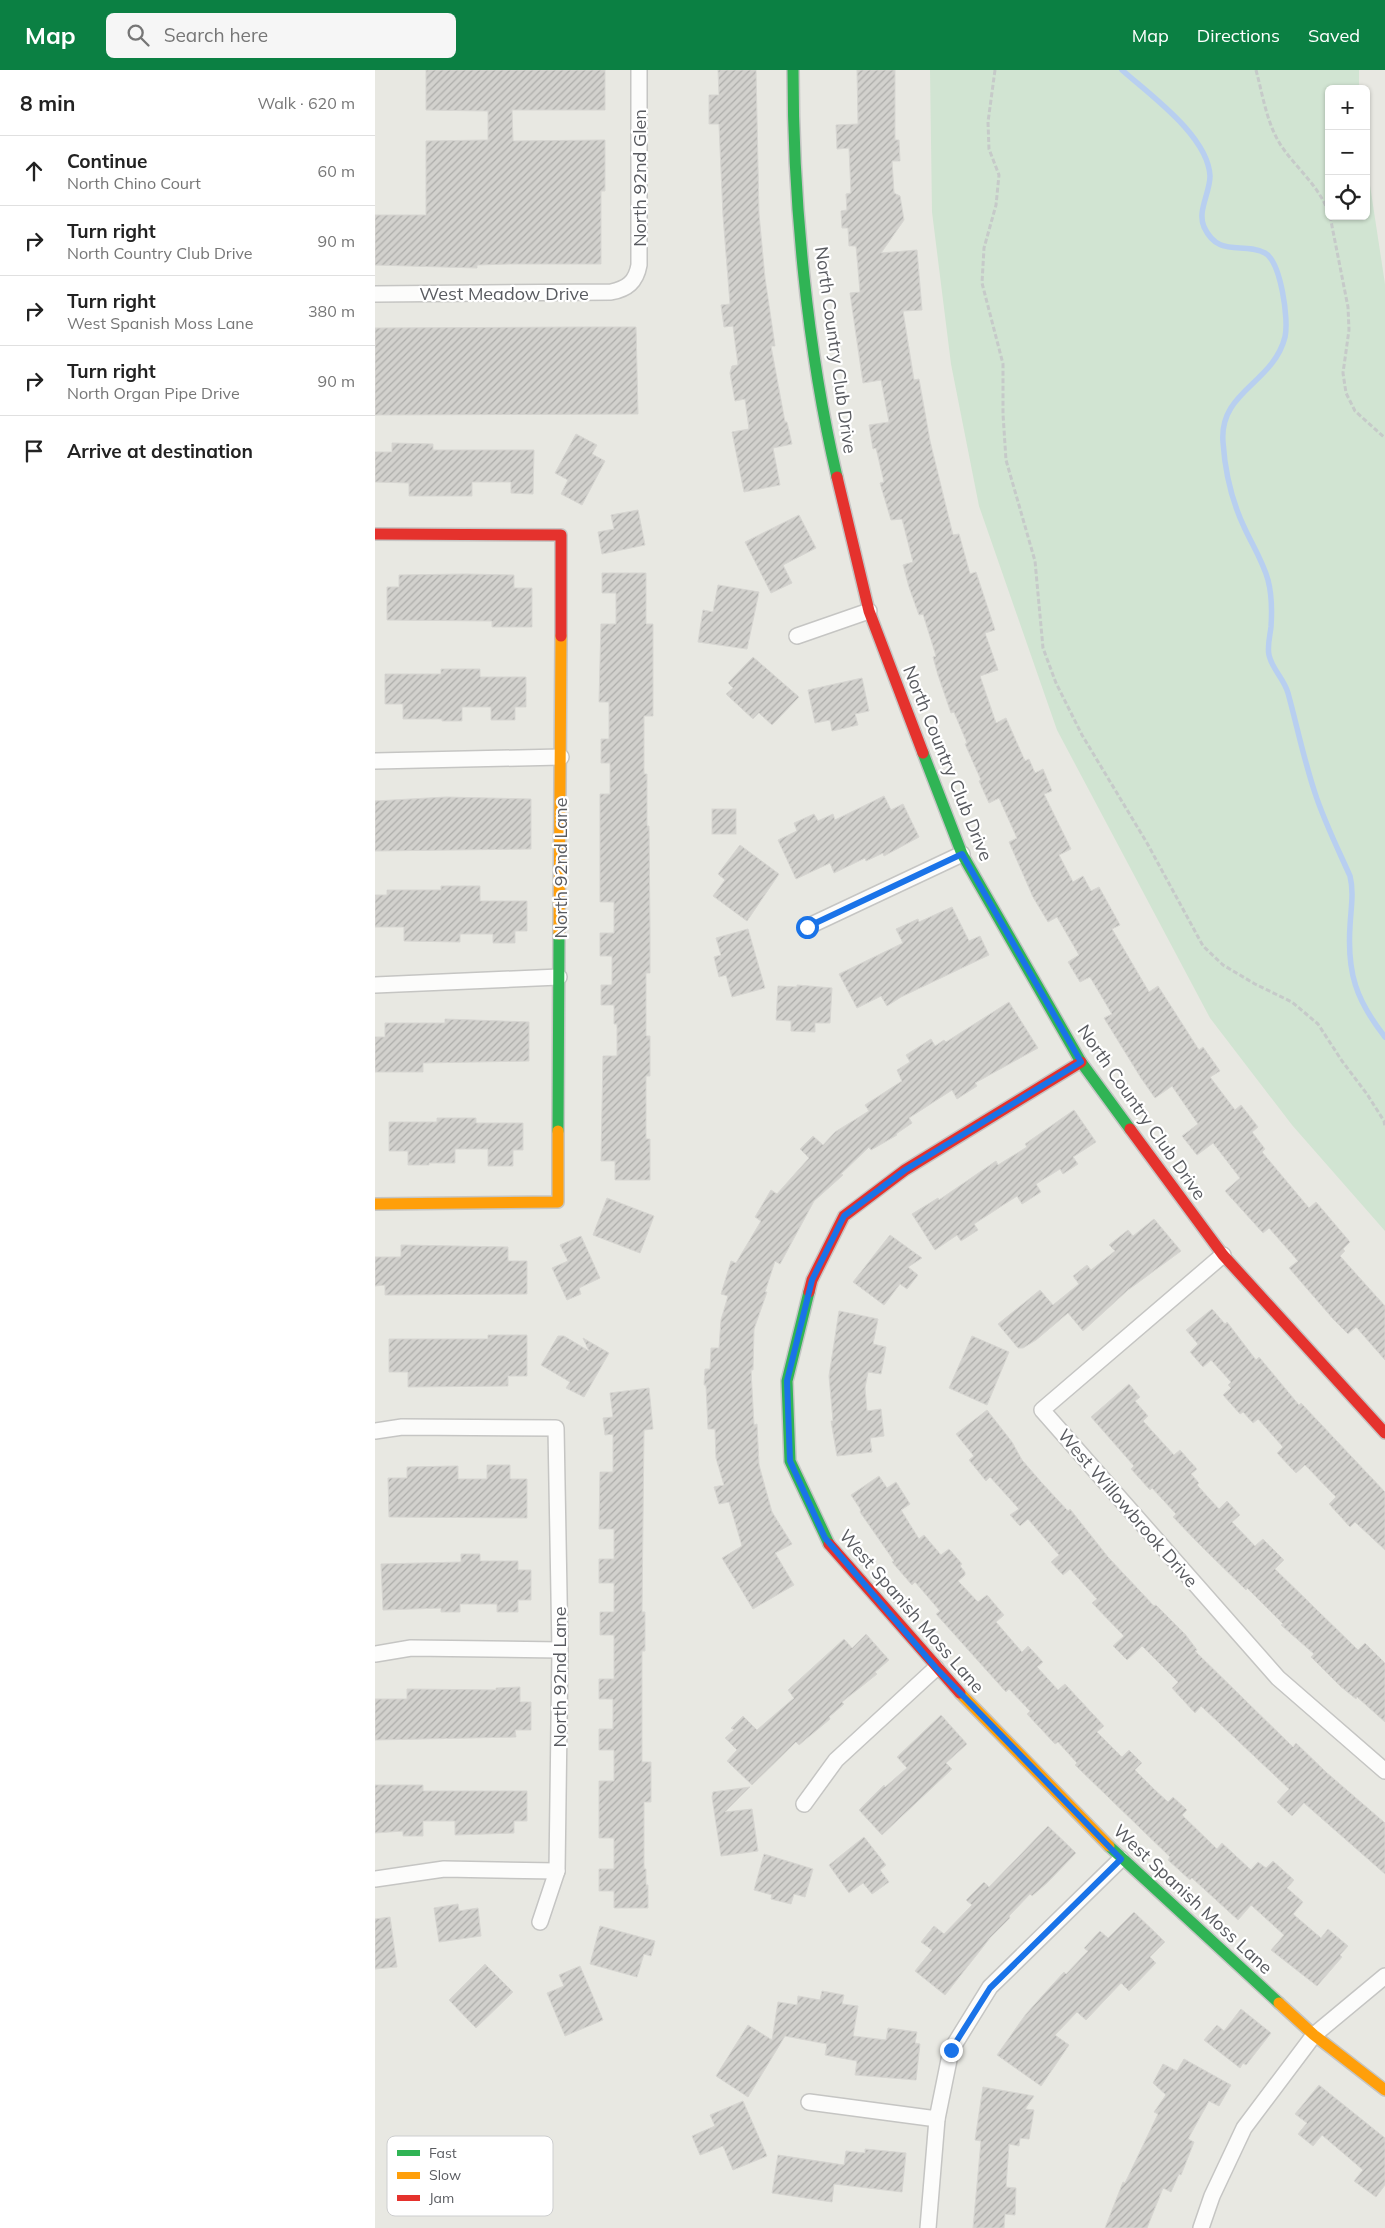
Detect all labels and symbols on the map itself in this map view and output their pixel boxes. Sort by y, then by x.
street label: North 92nd Glen [628,109,651,247]
street label: North Country Club Drive [810,245,862,455]
street label: West Meadow Drive [419,282,589,305]
street label: North Country Club Drive [898,662,998,864]
street label: North 92nd Lane [549,798,572,938]
route start [796,916,819,939]
street label: North Country Club Drive [1073,1020,1211,1204]
street label: West Willowbrook Drive [1053,1424,1203,1592]
street label: West Spanish Moss Lane [835,1524,989,1698]
street label: North 92nd Lane [548,1607,571,1747]
street label: West Spanish Moss Lane [1108,1819,1278,1979]
route end [940,2039,963,2062]
legend [387,2136,553,2216]
text: Fast [429,2144,457,2162]
text: Slow [429,2166,461,2184]
text: Jam [429,2189,454,2207]

